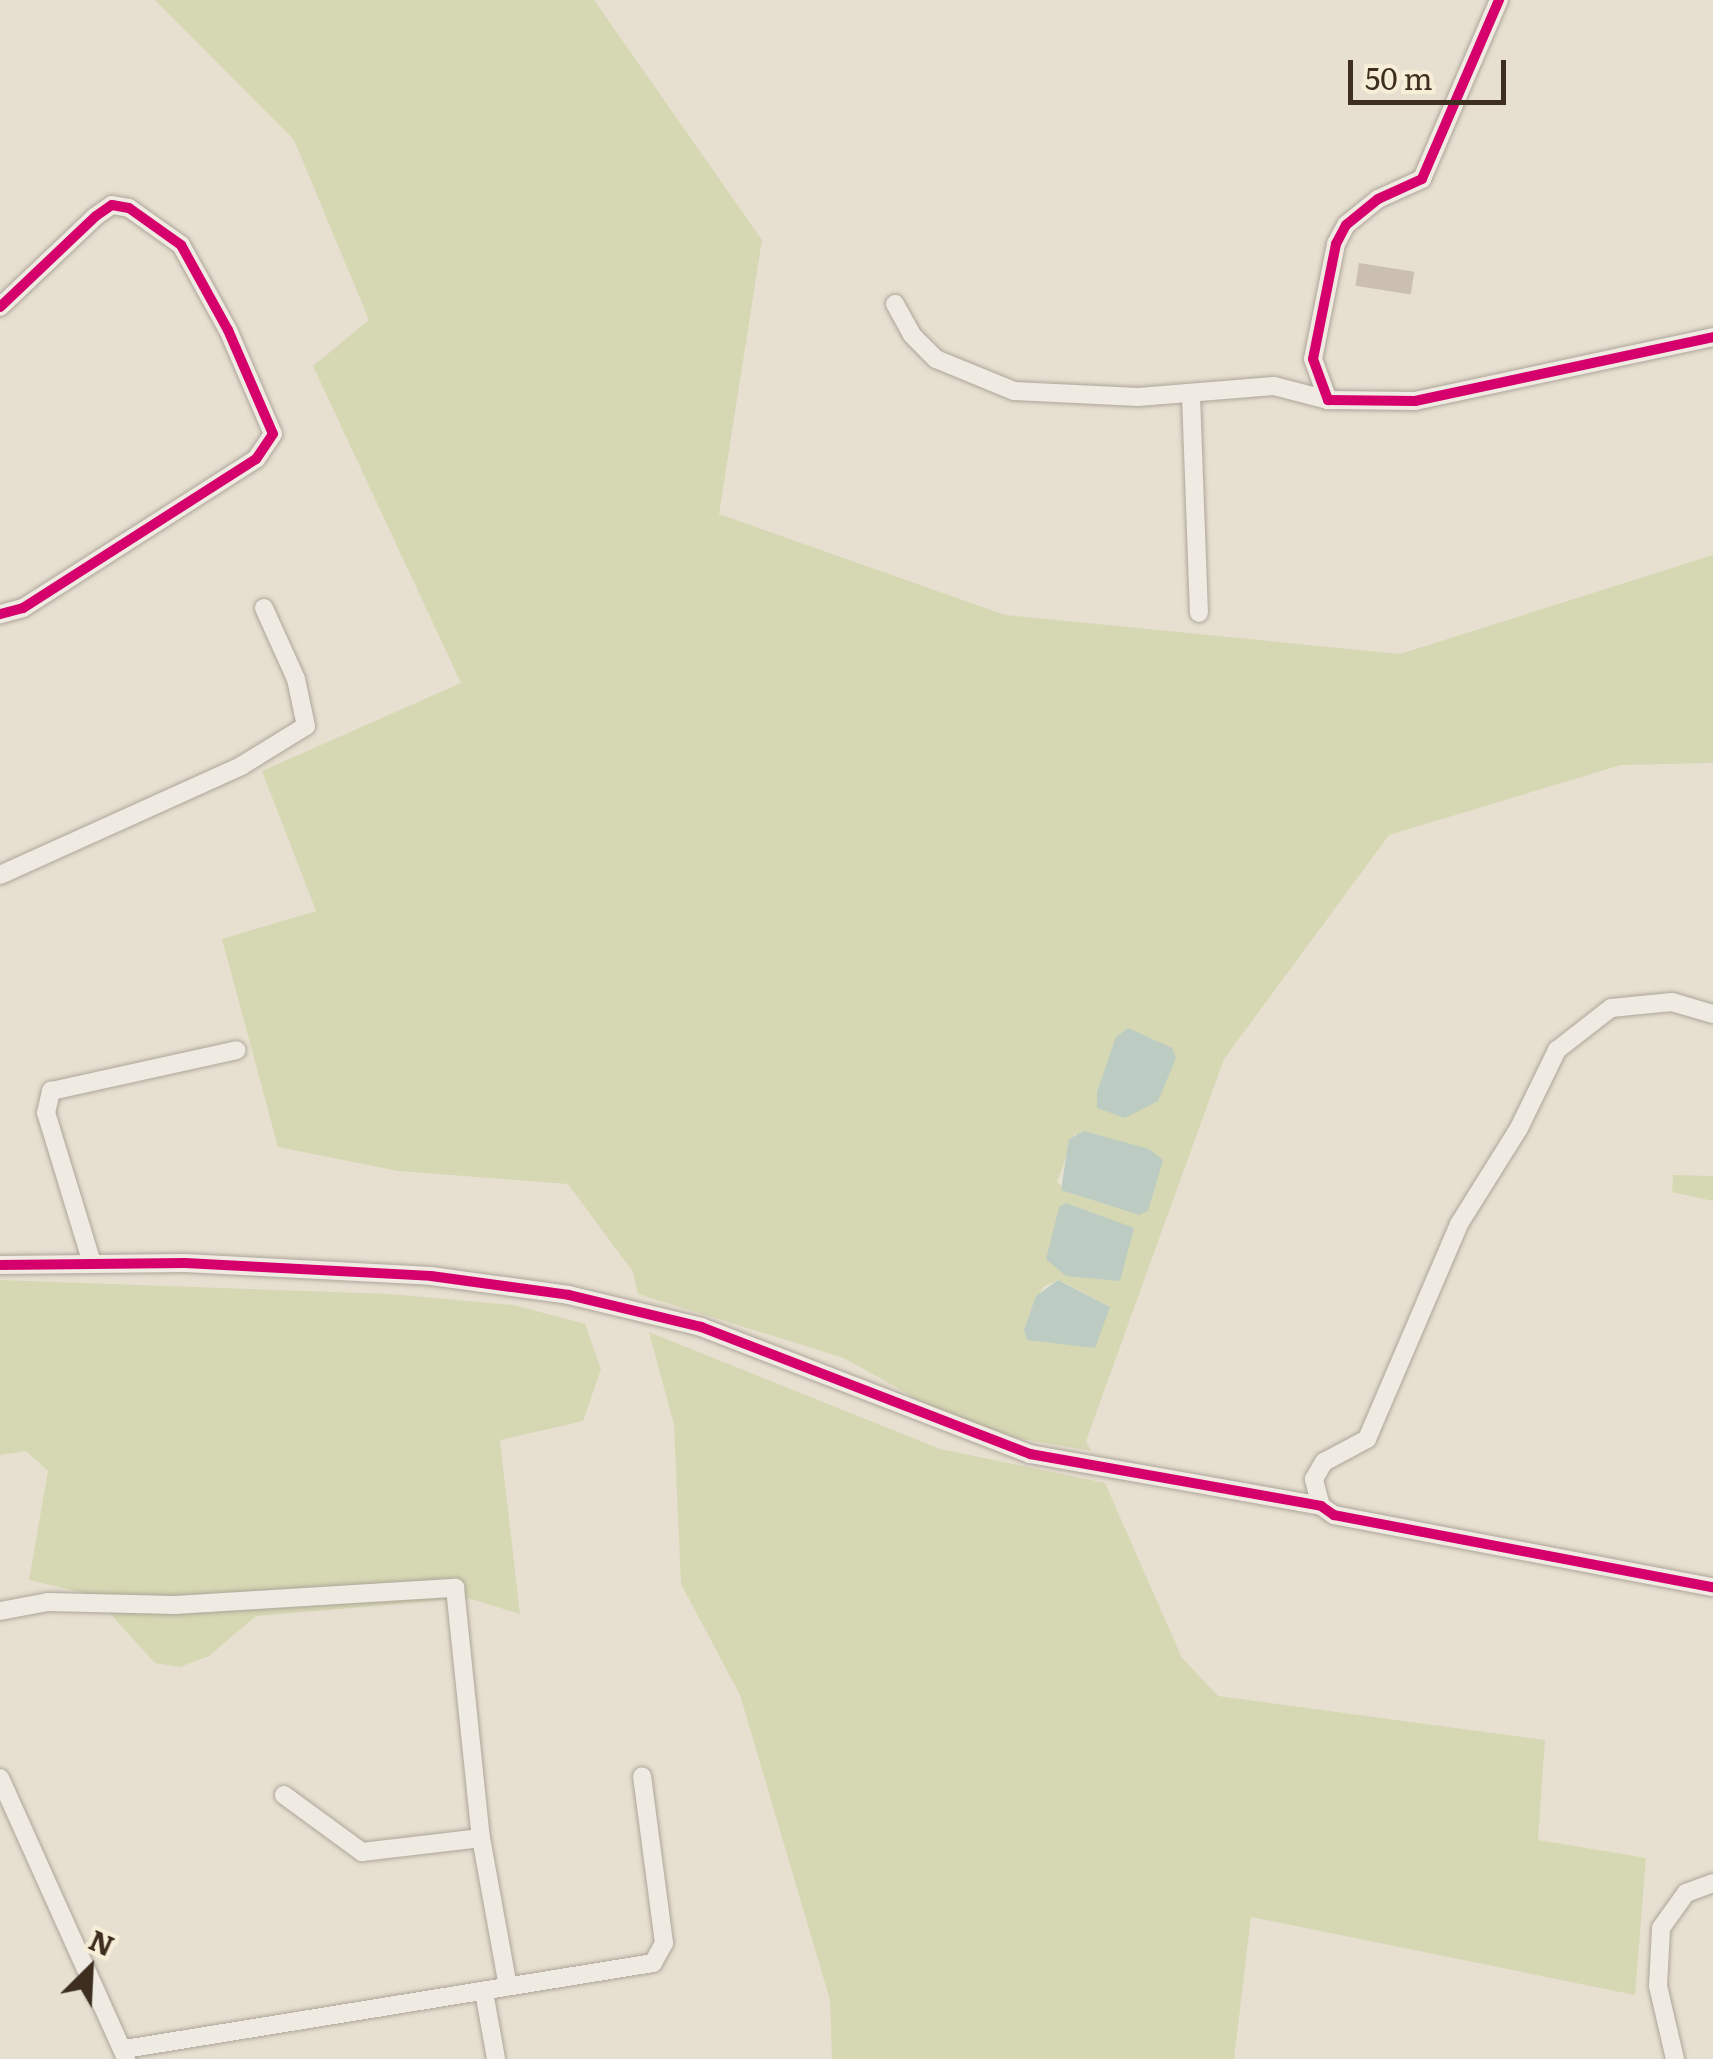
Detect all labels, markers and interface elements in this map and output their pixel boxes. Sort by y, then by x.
scale bar [1353,40,1510,102]
text: 50 m [1365,55,1433,99]
text: N [83,1918,121,1966]
north arrow [40,1919,140,2019]

